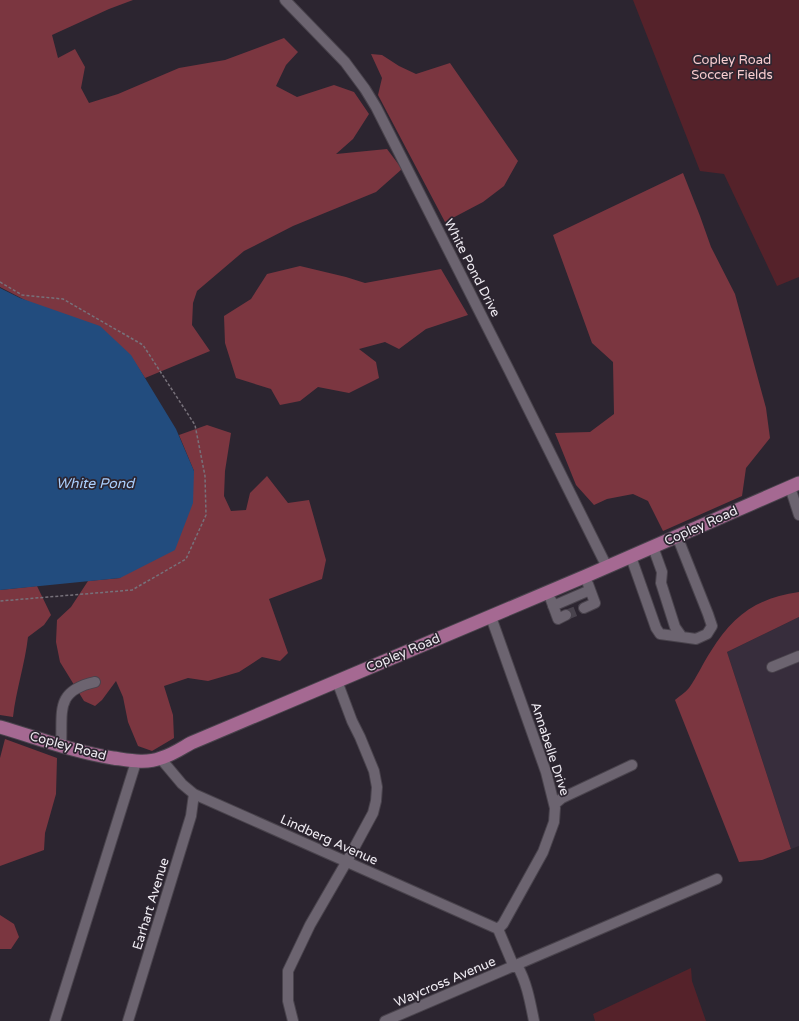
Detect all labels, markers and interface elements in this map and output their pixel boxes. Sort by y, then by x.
park label: Copley Road Soccer Fields [691,52,773,83]
street label: White Pond Drive [440,216,504,320]
water label: White Pond [56,475,136,492]
street label: Copley Road [662,503,740,549]
street label: Copley Road [364,630,442,676]
street label: Annabelle Drive [527,700,573,798]
street label: Copley Road [28,728,108,764]
street label: Lindberg Avenue [278,811,380,869]
street label: Earhart Avenue [129,856,173,952]
street label: Waycross Avenue [392,953,498,1011]

